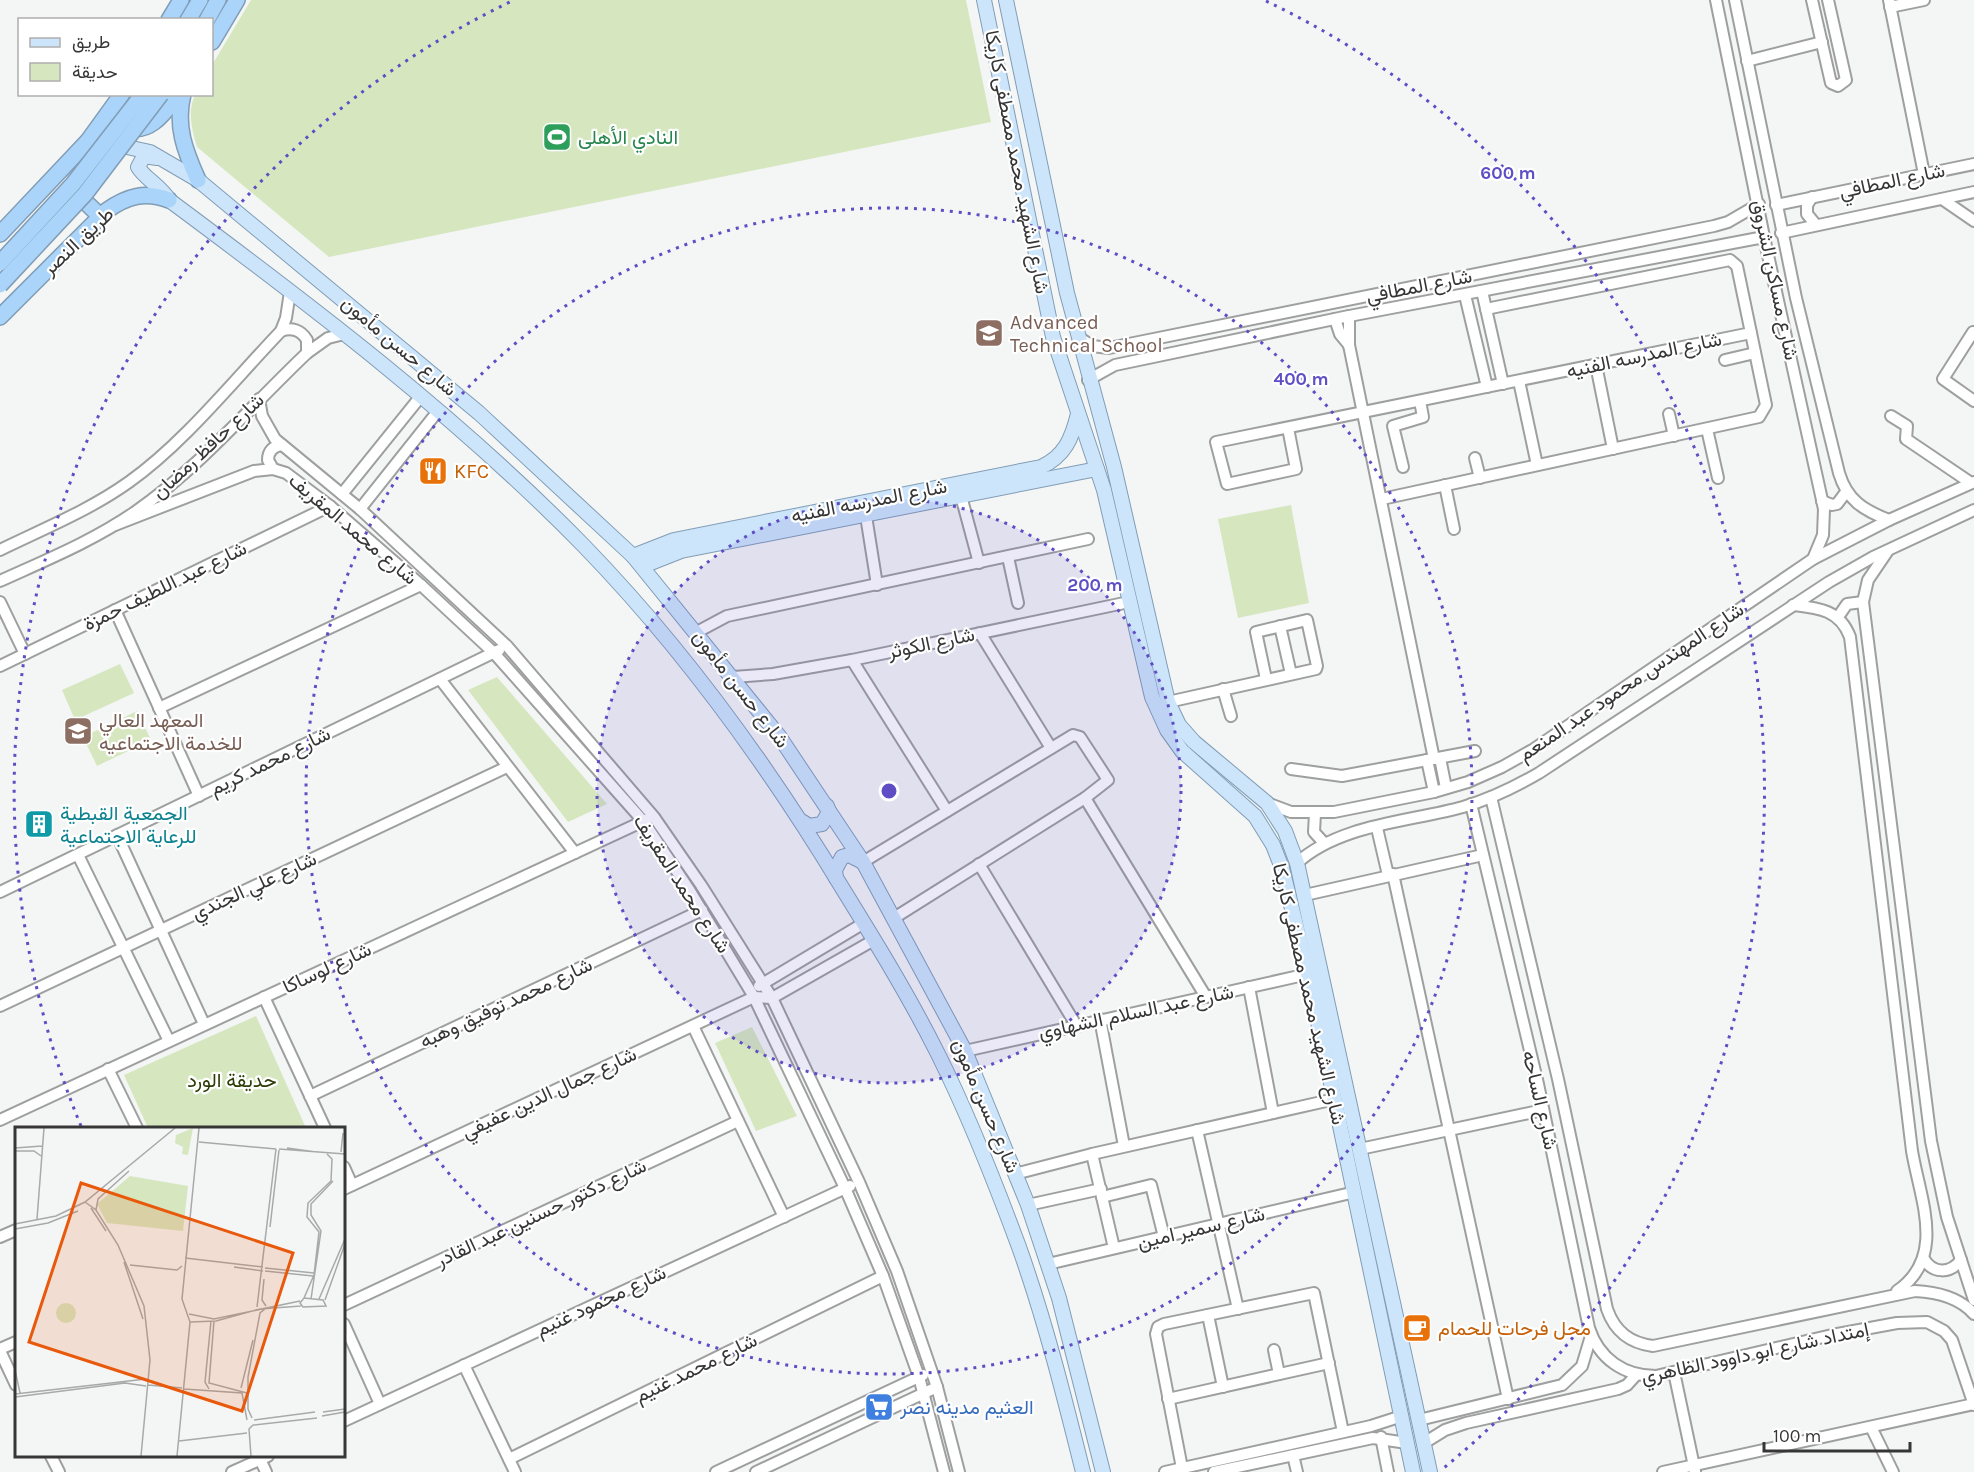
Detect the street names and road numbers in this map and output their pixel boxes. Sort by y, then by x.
street label: شارع الشهيد محمد مصطفى كاريكا [978,28,1054,296]
street label: شارع المطافي [1837,159,1948,208]
street label: شارع مساكن الشروق [1745,198,1803,363]
street label: طريق النصر [37,202,119,281]
street label: شارع المطافي [1364,264,1475,312]
street label: شارع حسن مأمون [335,291,461,402]
street label: شارع المدرسه الفنيه [1564,327,1724,385]
street label: شارع حافظ رمضان [147,388,270,505]
street label: شارع محمد المقريف [283,469,422,591]
street label: شارع المدرسه الفنيه [789,475,949,529]
street label: شارع عبد اللطيف حمزة [80,536,251,637]
street label: شارع المهندس محمود عبد المنعم [1514,598,1749,768]
street label: شارع الكوثر [884,623,977,666]
street label: شارع حسن مأمون [686,625,794,754]
street label: شارع محمد كريم [206,722,335,802]
street label: شارع محمد المقريف [627,810,735,959]
street label: شارع علي الجندي [188,847,322,929]
street label: شارع الشهيد محمد مصطفى كاريكا [1266,861,1350,1127]
street label: شارع لوساكا [279,938,376,1000]
street label: شارع محمد توفيق وهبه [416,953,597,1055]
street label: شارع عبد السلام الشهاوي [1036,980,1237,1049]
street label: شارع حسن مأمون [946,1035,1025,1177]
street label: شارع جمال الدين عفيفي [458,1042,642,1148]
street label: شارع الساحه [1515,1048,1563,1152]
street label: شارع دكتور حسنين عبد القادر [431,1154,651,1274]
street label: شارع سمير امين [1135,1202,1268,1256]
street label: شارع محمود غنيم [532,1261,671,1343]
street label: إمتداد شارع ابو داوود الظاهري [1639,1318,1872,1393]
street label: شارع محمد غنيم [631,1328,762,1409]

